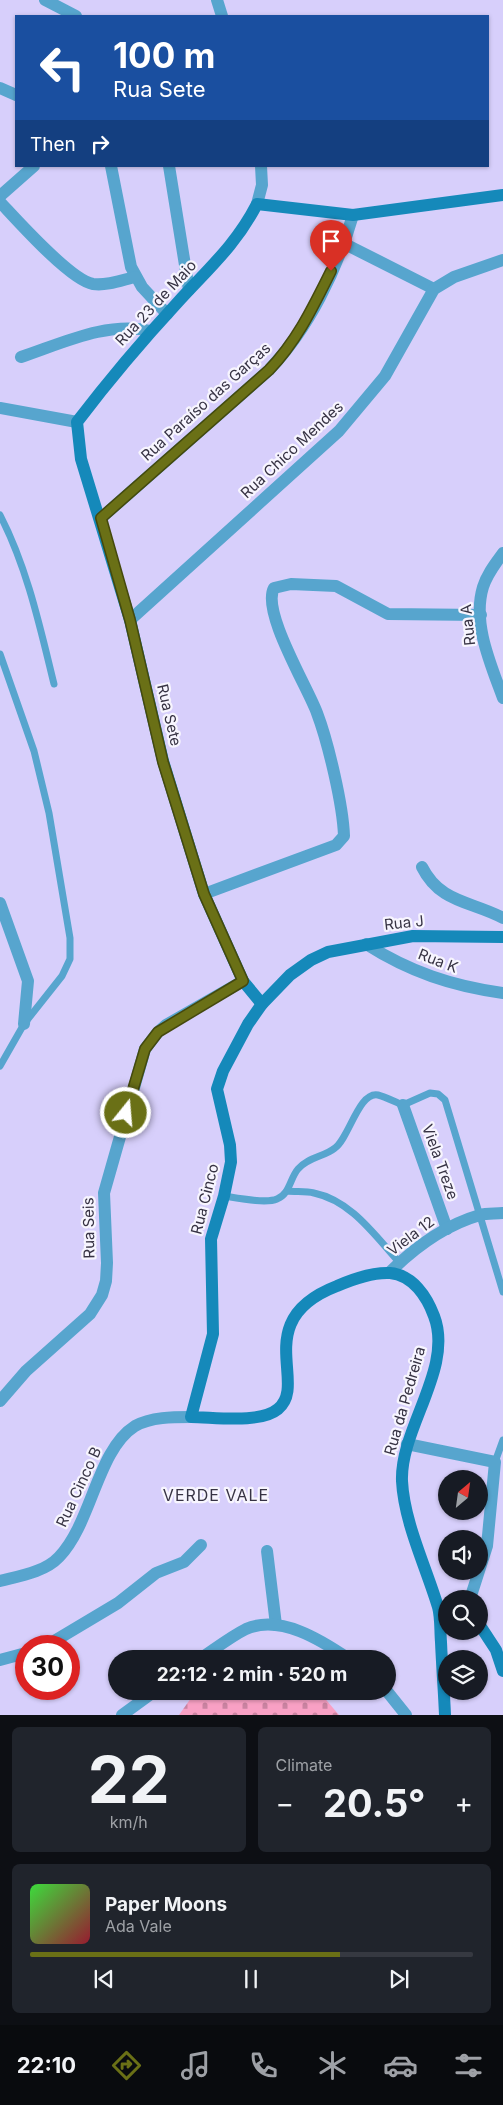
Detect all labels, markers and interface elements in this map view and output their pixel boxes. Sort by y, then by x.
text: 100 m [113,34,216,76]
icon: left [30,35,95,100]
text: Rua Sete [113,76,205,102]
icon: right [86,130,114,158]
text: Then [30,133,76,156]
pin [310,220,352,271]
icon: arrive [317,227,345,255]
street label: Rua 23 de Maio [111,256,200,350]
street label: Rua Paraíso das Garças [137,338,274,465]
street label: Rua Chico Mendes [236,397,347,502]
street label: Rua A [456,603,479,647]
street label: Rua Sete [153,682,186,748]
street label: Rua J [383,911,425,934]
street label: Rua K [416,944,461,977]
position arrow [99,1086,151,1138]
street label: Viela Treze [418,1122,463,1202]
street label: Rua Cinco [187,1162,222,1236]
street label: Rua Seis [78,1197,99,1259]
street label: Viela 12 [383,1212,438,1260]
street label: Rua da Pedreira [380,1344,429,1457]
street label: Rua Cinco B [52,1444,105,1530]
north arrow [438,1470,488,1520]
map controls [438,1470,488,1700]
district label: VERDE VALE [163,1485,269,1505]
button: sound [438,1530,488,1580]
button: search [438,1590,488,1640]
speed limit sign: 30 [15,1635,80,1700]
button: layers [438,1650,488,1700]
text: 22:12 · 2 min · 520 m [157,1663,347,1686]
text: 22 [88,1740,170,1819]
text: Climate [276,1755,332,1775]
text: 20.5° [323,1780,425,1826]
text: − [276,1786,294,1820]
text: + [454,1786,473,1820]
text: km/h [110,1812,148,1832]
text: Paper Moons [105,1893,227,1916]
text: Ada Vale [105,1916,172,1936]
icon: previous [90,1965,118,1993]
icon: pause [237,1965,265,1993]
icon: next [385,1965,413,1993]
icon: directions [109,2048,144,2083]
icon: music [178,2048,213,2083]
icon: phone [246,2048,281,2083]
icon: climate [315,2048,350,2083]
icon: car [383,2048,418,2083]
icon: filters [451,2048,486,2083]
text: 22:10 [17,2052,76,2078]

